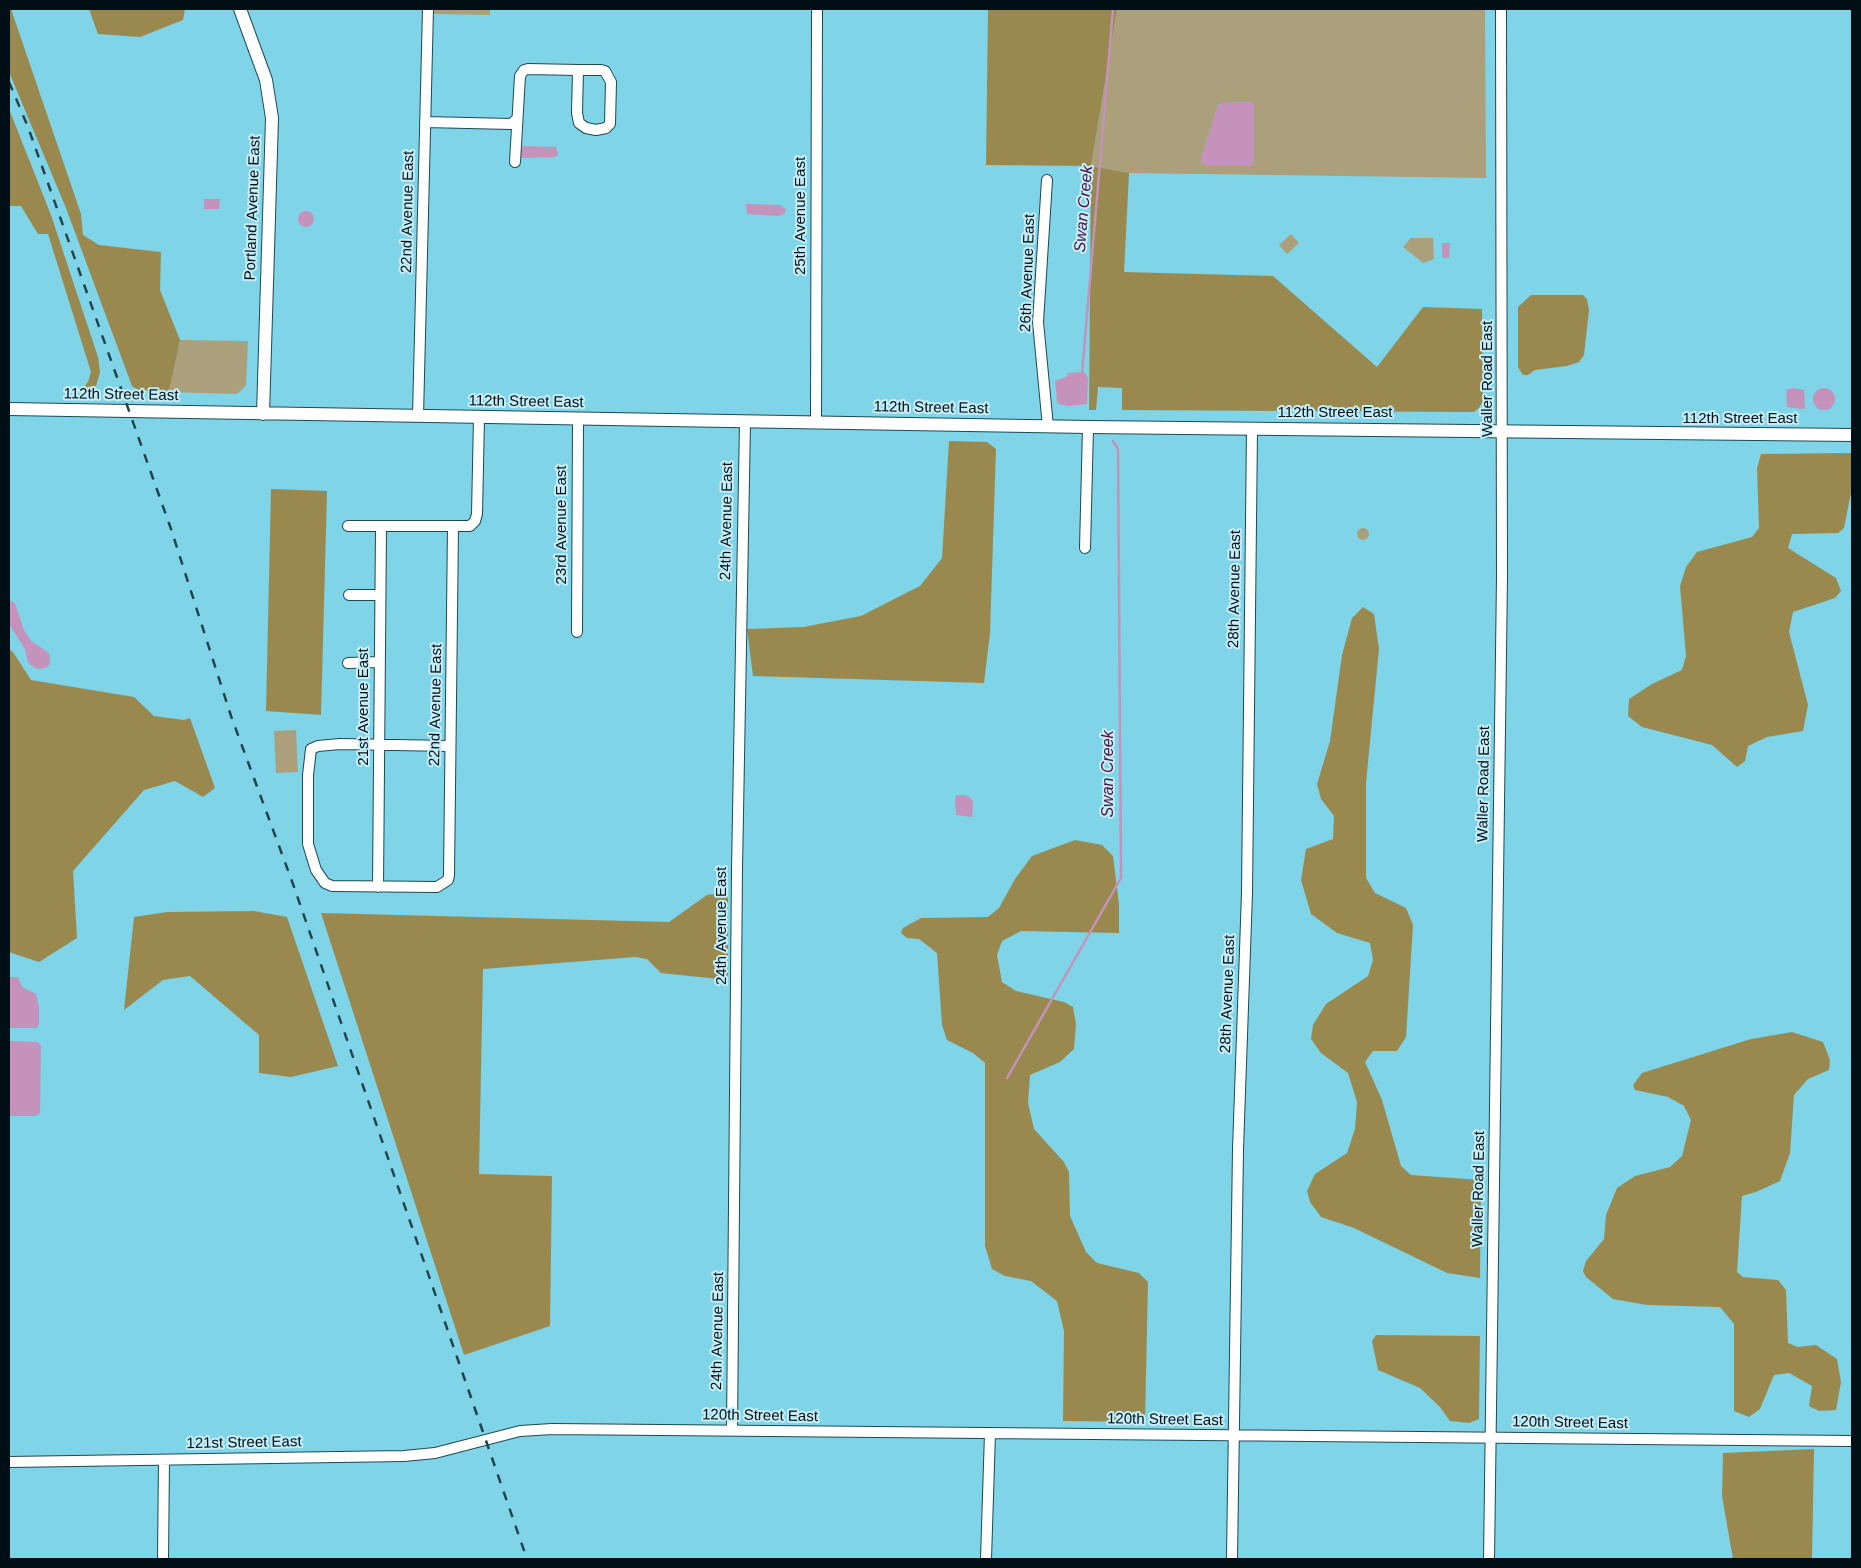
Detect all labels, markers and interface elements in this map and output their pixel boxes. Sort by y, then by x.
street label: Portland Avenue East [241,135,265,281]
street label: 22nd Avenue East [398,151,418,273]
street label: 25th Avenue East [792,157,810,275]
water label: Swan Creek [1071,165,1097,253]
street label: 26th Avenue East [1017,214,1039,332]
street label: Waller Road East [1479,321,1497,437]
street label: 112th Street East [63,385,179,405]
street label: 112th Street East [468,392,584,412]
street label: 112th Street East [873,398,989,418]
street label: 112th Street East [1278,404,1392,422]
street label: 112th Street East [1683,410,1797,428]
street label: 24th Avenue East [717,462,737,580]
street label: 23rd Avenue East [553,466,571,584]
street label: 28th Avenue East [1225,530,1245,648]
street label: 22nd Avenue East [426,644,446,766]
street label: 21st Avenue East [355,648,373,766]
street label: Waller Road East [1474,726,1494,842]
water label: Swan Creek [1099,730,1119,818]
street label: 24th Avenue East [713,867,731,985]
street label: 28th Avenue East [1217,935,1239,1053]
street label: Waller Road East [1469,1131,1489,1247]
street label: 24th Avenue East [708,1272,728,1390]
street label: 120th Street East [702,1406,818,1426]
street label: 120th Street East [1107,1410,1223,1430]
street label: 120th Street East [1512,1413,1628,1433]
street label: 121st Street East [186,1433,302,1453]

